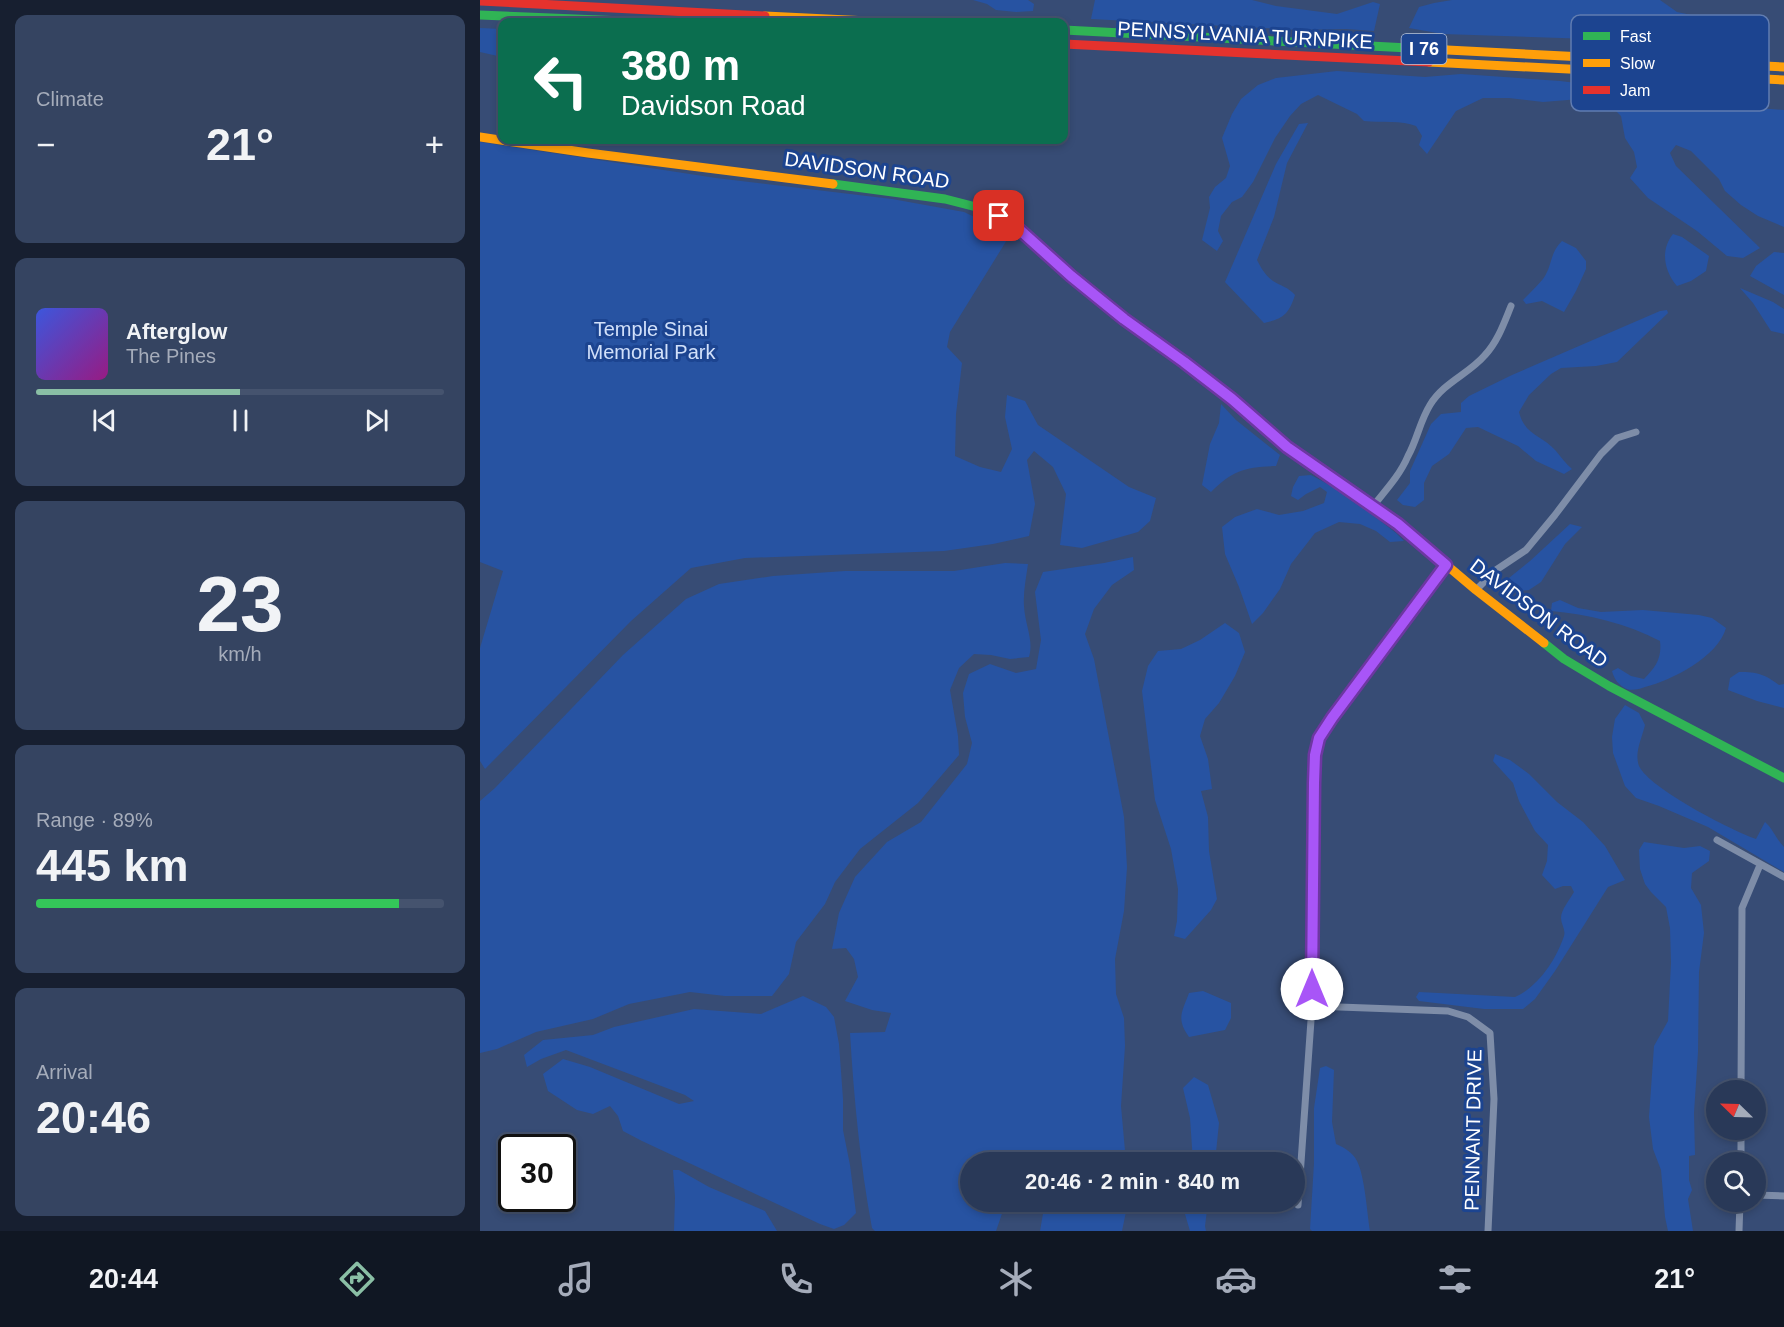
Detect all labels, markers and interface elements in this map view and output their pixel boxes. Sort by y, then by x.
legend [1571,15,1769,111]
street label: PENNSYLVANIA TURNPIKE [1117,17,1373,53]
text: Fast [1620,28,1652,45]
road number: I 76 [1402,34,1446,64]
icon: left [522,42,600,120]
text: 380 m [621,42,740,89]
text: Slow [1620,55,1655,72]
text: Jam [1620,82,1650,99]
text: Climate [36,88,104,110]
text: Davidson Road [621,91,806,121]
text: 21° [206,119,274,170]
text: − [36,126,55,163]
text: + [425,126,444,163]
street label: DAVIDSON ROAD [783,148,951,192]
pin [973,190,1024,241]
icon: arrive [982,199,1015,232]
park label: Temple Sinai Memorial Park [587,318,716,363]
text: Afterglow [126,319,227,344]
text: The Pines [126,345,216,367]
icon: previous [88,404,121,437]
icon: pause [224,404,257,437]
icon: next [360,404,393,437]
street label: DAVIDSON ROAD [1466,554,1612,672]
text: 23 [197,560,283,648]
text: km/h [218,643,262,665]
text: Range · 89% [36,809,153,831]
text: 445 km [36,840,189,891]
position arrow [1280,957,1344,1021]
street label: PENNANT DRIVE [1461,1049,1485,1211]
text: Arrival [36,1061,93,1083]
north arrow [1706,1080,1766,1140]
map controls [1706,1080,1766,1212]
text: 20:46 [36,1092,151,1143]
speed limit sign: 30 [498,1134,576,1212]
button: search [1706,1152,1766,1212]
text: 20:46 · 2 min · 840 m [1025,1169,1240,1194]
icon: directions [336,1258,378,1300]
icon: music [555,1258,597,1300]
icon: phone [775,1258,817,1300]
icon: climate [995,1258,1037,1300]
icon: car [1215,1258,1257,1300]
icon: filters [1434,1258,1476,1300]
text: 20:44 [89,1264,158,1294]
text: 21° [1654,1264,1695,1294]

